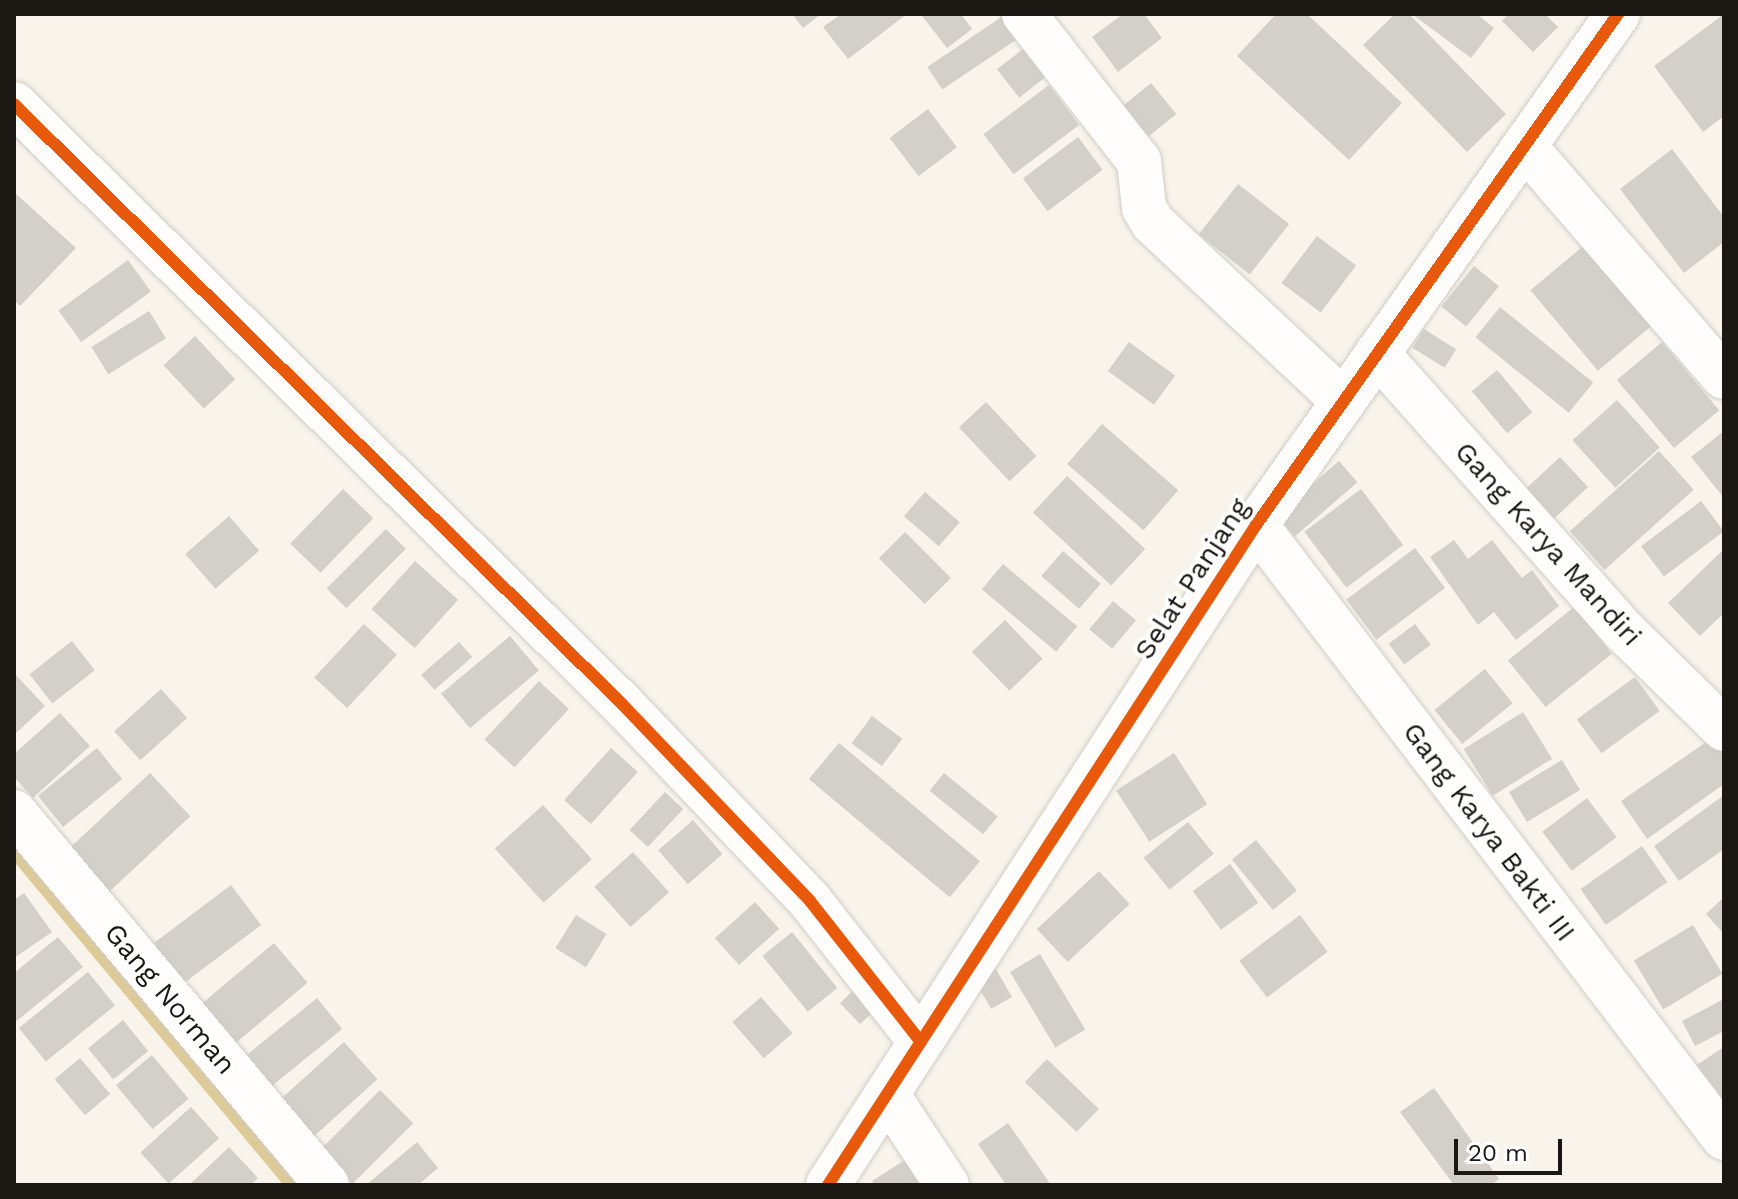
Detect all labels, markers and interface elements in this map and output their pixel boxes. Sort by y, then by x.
street label: Gang Karya Mandiri [1447,435,1649,653]
street label: Selat Panjang [1128,492,1256,666]
street label: Gang Karya Bakti III [1395,716,1583,948]
street label: Gang Norman [97,917,243,1081]
scale bar [1458,1123,1566,1173]
text: 20 m [1468,1139,1528,1167]

